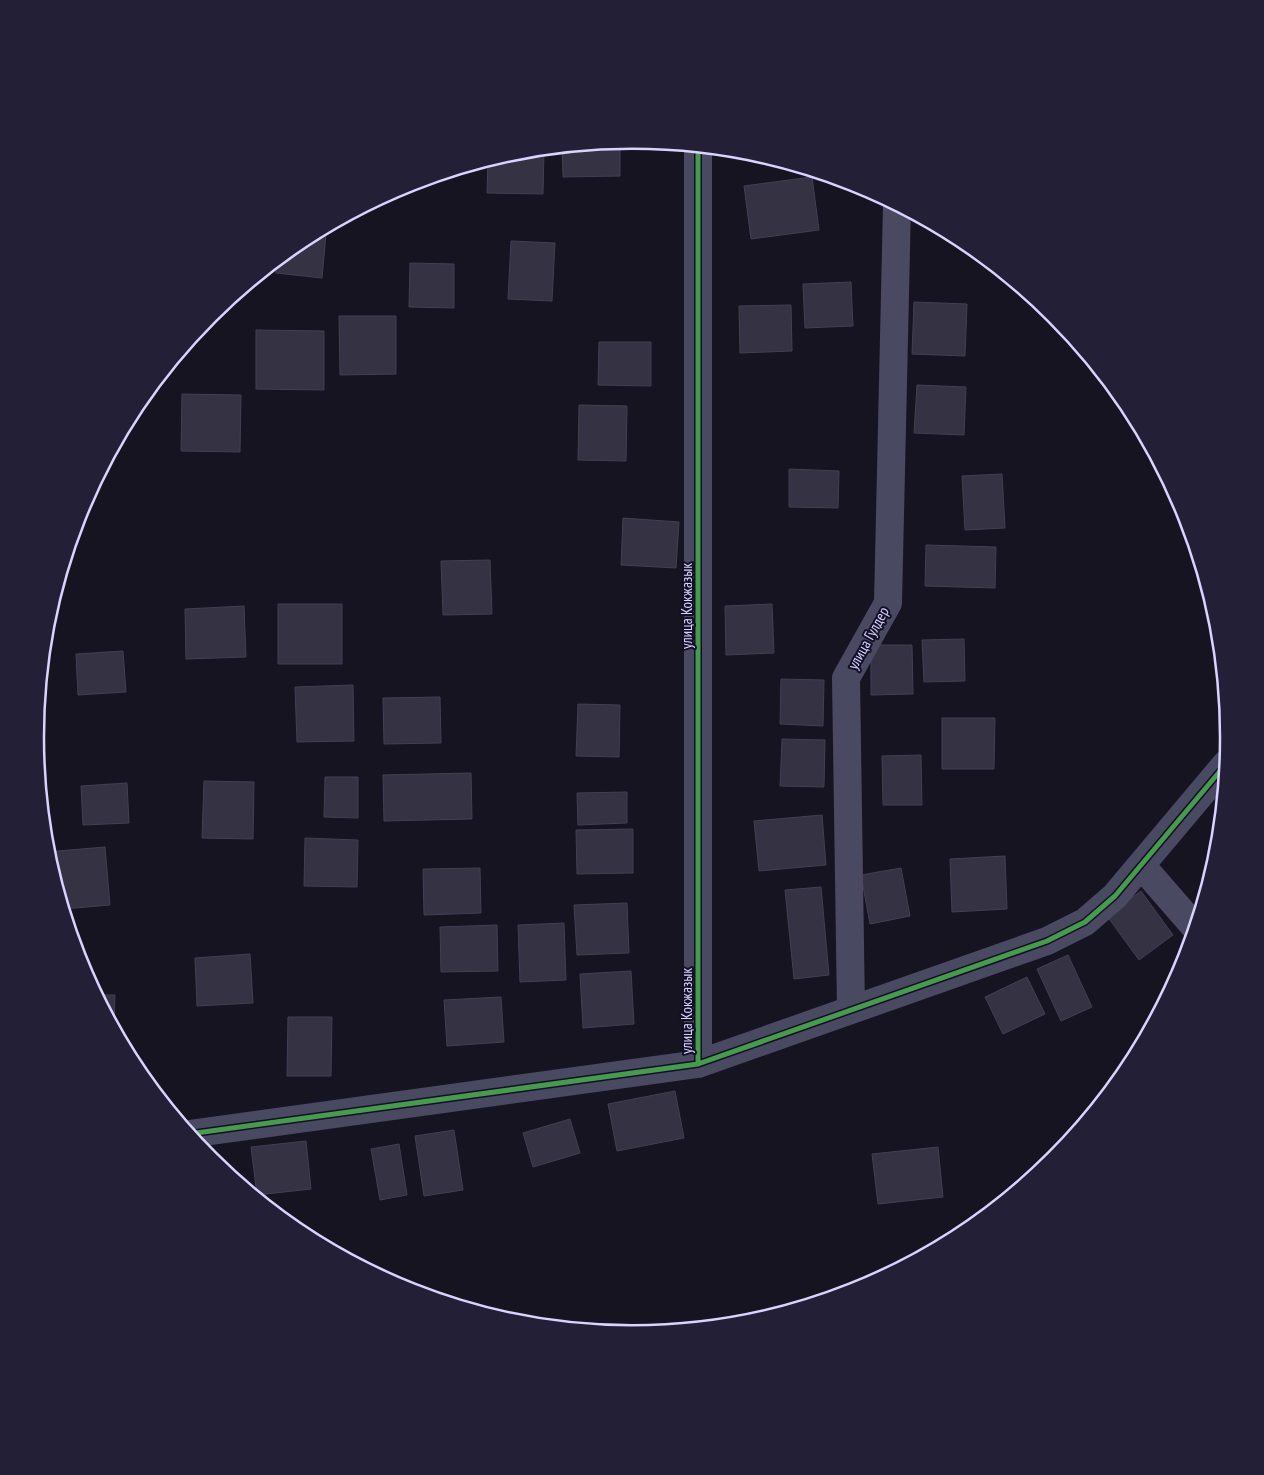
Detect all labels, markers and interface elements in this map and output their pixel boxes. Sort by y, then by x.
street label: улица Кокжазык [677,563,696,649]
street label: улица Гулдер [843,603,893,673]
street label: улица Кокжазык [677,968,696,1054]

